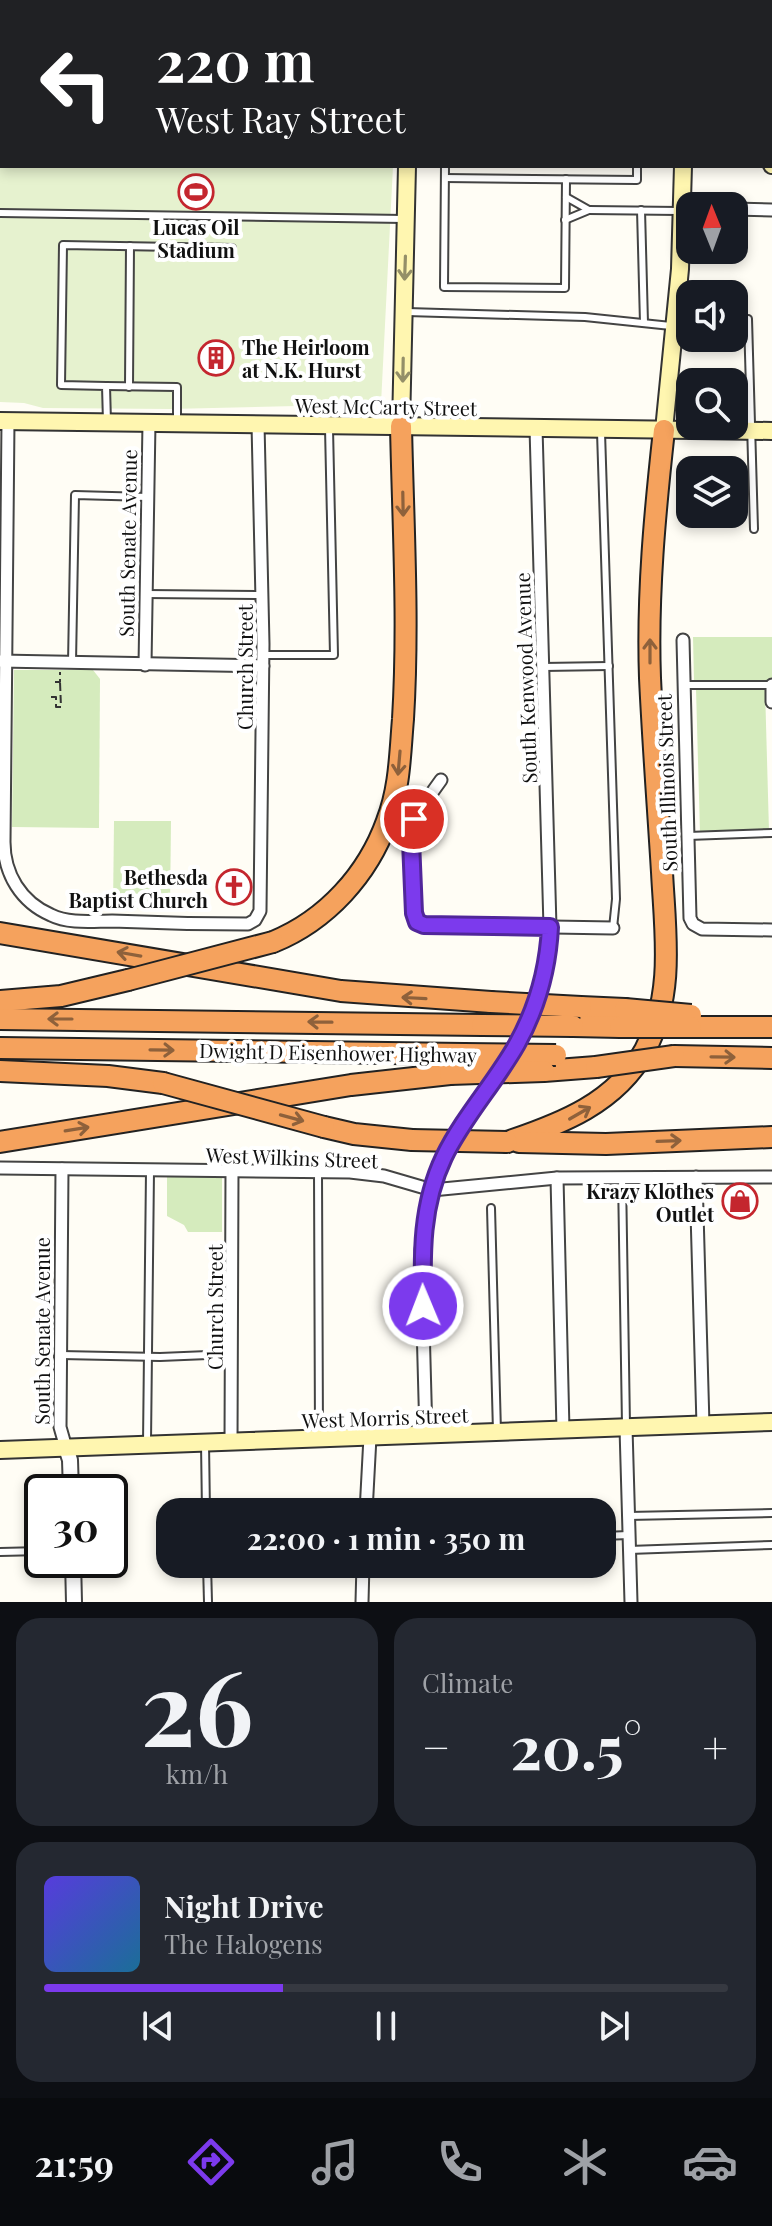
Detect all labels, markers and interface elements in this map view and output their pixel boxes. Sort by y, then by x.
text: 220 m [156,22,314,97]
icon: left [24,32,128,136]
text: West Ray Street [156,94,405,142]
sports icon: Lucas Oil Stadium [177,173,215,211]
north arrow [676,192,748,264]
map controls [676,192,748,528]
place label: Lucas Oil Stadium [153,213,239,263]
one-way arrow [398,254,413,281]
button: sound [676,280,748,352]
place label: The Heirloom at N.K. Hurst [242,333,370,383]
building icon: The Heirloom at N.K. Hurst [197,339,235,377]
one-way arrow [395,356,410,383]
button: search [676,368,748,440]
street label: West McCarty Street [294,391,478,421]
street label: South Senate Avenue [112,449,142,637]
button: layers [676,456,748,528]
one-way arrow [395,490,411,517]
street label: South Kenwood Avenue [508,572,542,784]
street label: Church Street [231,603,258,730]
one-way arrow [642,638,658,665]
street label: South Illinois Street [649,693,683,872]
one-way arrow [391,749,406,776]
pin [380,785,448,853]
icon: arrive [392,797,436,841]
place label: Bethesda Baptist Church [69,863,209,913]
church icon: Bethesda Baptist Church [215,868,253,906]
one-way arrow [117,946,142,961]
one-way arrow [401,990,428,1005]
one-way arrow [47,1012,74,1027]
one-way arrow [307,1014,334,1029]
street label: Dwight D Eisenhower Highway [199,1036,477,1068]
one-way arrow [148,1042,175,1058]
one-way arrow [709,1049,736,1065]
one-way arrow [567,1105,591,1120]
one-way arrow [279,1111,305,1126]
one-way arrow [64,1121,89,1136]
one-way arrow [655,1133,682,1148]
street label: West Wilkins Street [204,1140,380,1174]
place label: Krazy Klothes Outlet [586,1177,715,1227]
shop icon: Krazy Klothes Outlet [721,1182,759,1220]
street label: South Senate Avenue [28,1237,55,1425]
street label: Church Street [201,1243,228,1370]
position arrow [381,1264,465,1348]
street label: West Morris Street [300,1401,470,1433]
speed limit sign: 30 [24,1474,128,1578]
text: 22:00 · 1 min · 350 m [247,1518,525,1558]
text: 26 [141,1634,253,1773]
text: Climate [422,1665,513,1700]
text: 20.5° [511,1705,642,1785]
text: − [422,1716,450,1775]
text: + [702,1716,728,1775]
text: km/h [166,1756,228,1791]
text: Night Drive [164,1886,324,1926]
text: The Halogens [164,1926,323,1961]
icon: previous [136,2004,180,2048]
icon: pause [364,2004,408,2048]
icon: next [592,2004,636,2048]
icon: directions [183,2134,239,2190]
icon: music [307,2134,363,2190]
icon: phone [432,2134,488,2190]
icon: climate [557,2134,613,2190]
icon: car [682,2134,738,2190]
text: 21:59 [34,2138,114,2186]

